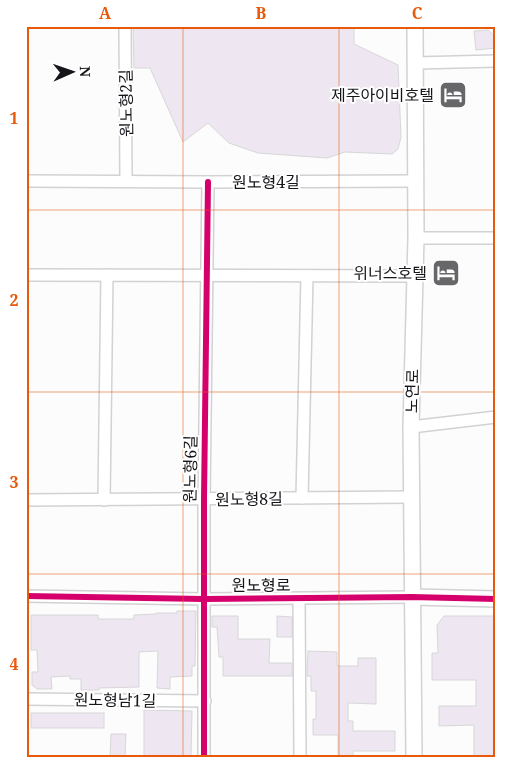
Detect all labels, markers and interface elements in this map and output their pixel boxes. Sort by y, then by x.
text: A [99,2,112,24]
text: B [256,2,267,24]
text: C [412,2,423,24]
north arrow [48,48,98,98]
text: N [76,66,95,77]
street label: 원노형2길 [114,69,138,137]
hotel icon: 제주아이비호텔 [438,80,468,110]
place label: 제주아이비호텔 [331,84,434,106]
text: 1 [9,107,19,129]
street label: 원노형4길 [232,171,300,193]
hotel icon: 위너스호텔 [431,258,461,288]
place label: 위너스호텔 [353,262,427,284]
text: 2 [9,289,19,311]
street label: 노연로 [401,368,423,413]
street label: 원노형6길 [178,435,202,503]
text: 3 [9,471,19,493]
street label: 원노형8길 [215,487,283,511]
street label: 원노형로 [232,574,291,596]
text: 4 [9,653,19,675]
street label: 원노형남1길 [74,688,156,712]

